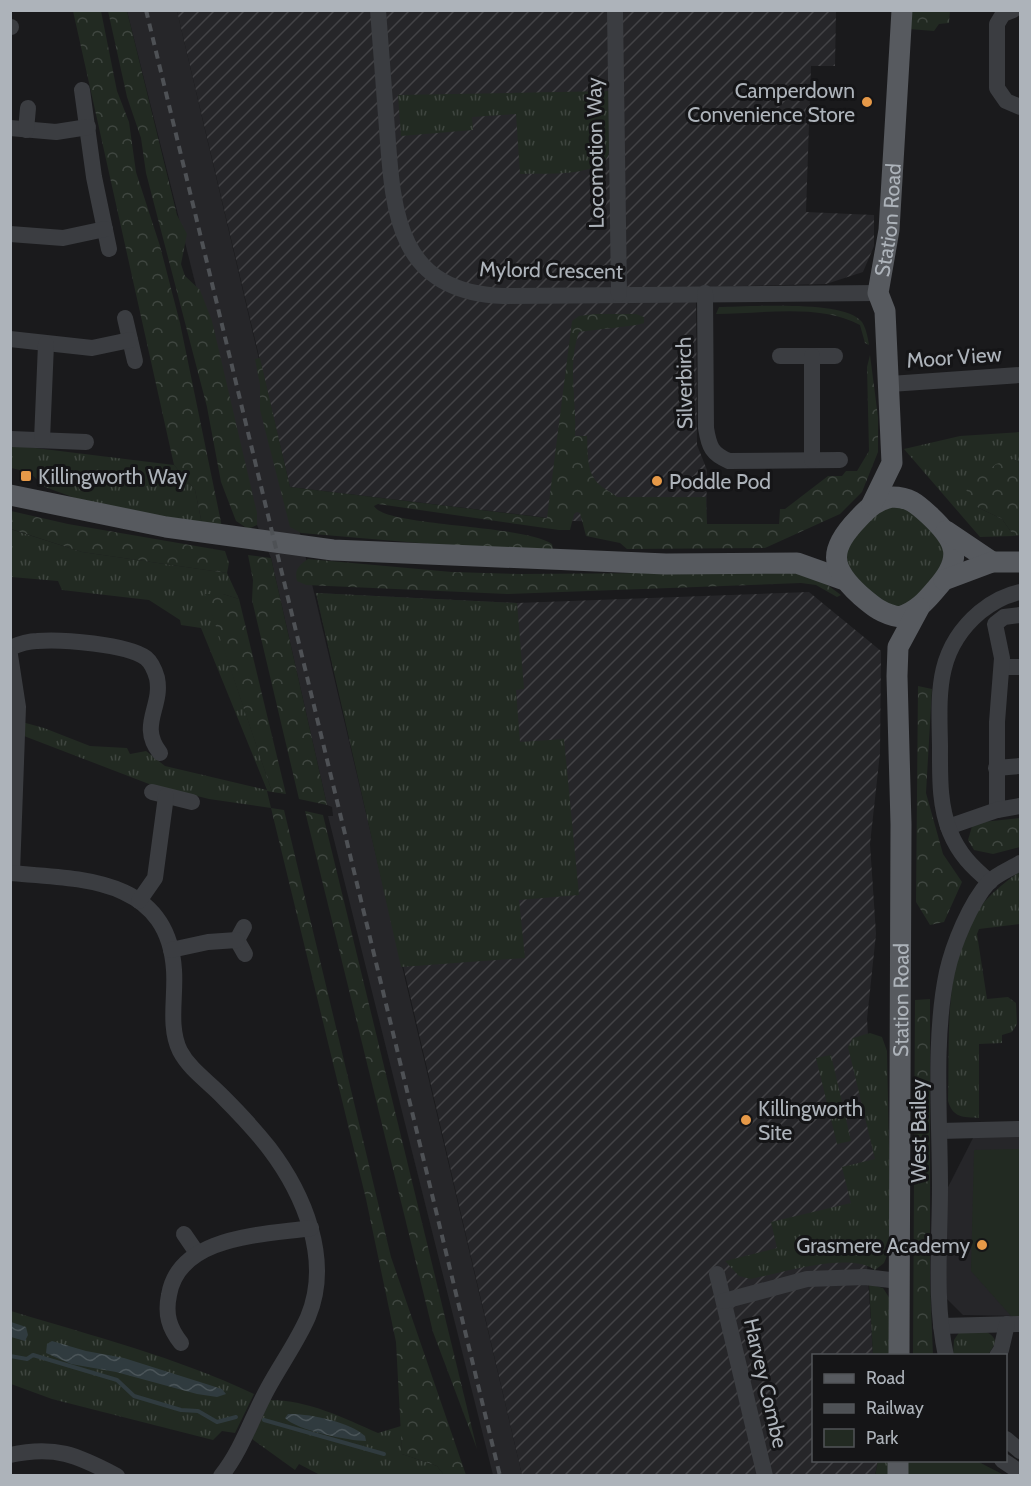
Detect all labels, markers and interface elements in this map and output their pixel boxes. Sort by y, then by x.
street label: Locomotion Way [581,77,609,229]
place label: Camperdown Convenience Store [687,78,855,127]
marker: Camperdown Convenience Store [860,95,874,109]
street label: Station Road [869,162,905,279]
street label: Mylord Crescent [479,256,623,284]
street label: Silverbirch [671,337,697,429]
street label: Moor View [906,341,1002,373]
place label: Killingworth Way [38,464,188,489]
marker: Killingworth Way [19,469,33,483]
place label: Poddle Pod [669,469,771,494]
marker: Poddle Pod [650,474,664,488]
street label: Station Road [888,943,913,1057]
street label: West Bailey [906,1079,931,1183]
place label: Killingworth Site [758,1096,863,1145]
marker: Killingworth Site [739,1113,753,1127]
place label: Grasmere Academy [796,1233,970,1258]
marker: Grasmere Academy [975,1238,989,1252]
street label: Harvey Combe [739,1316,793,1451]
legend [812,1354,1007,1462]
text: Road [866,1367,905,1389]
text: Railway [866,1397,924,1419]
text: Park [866,1427,899,1449]

